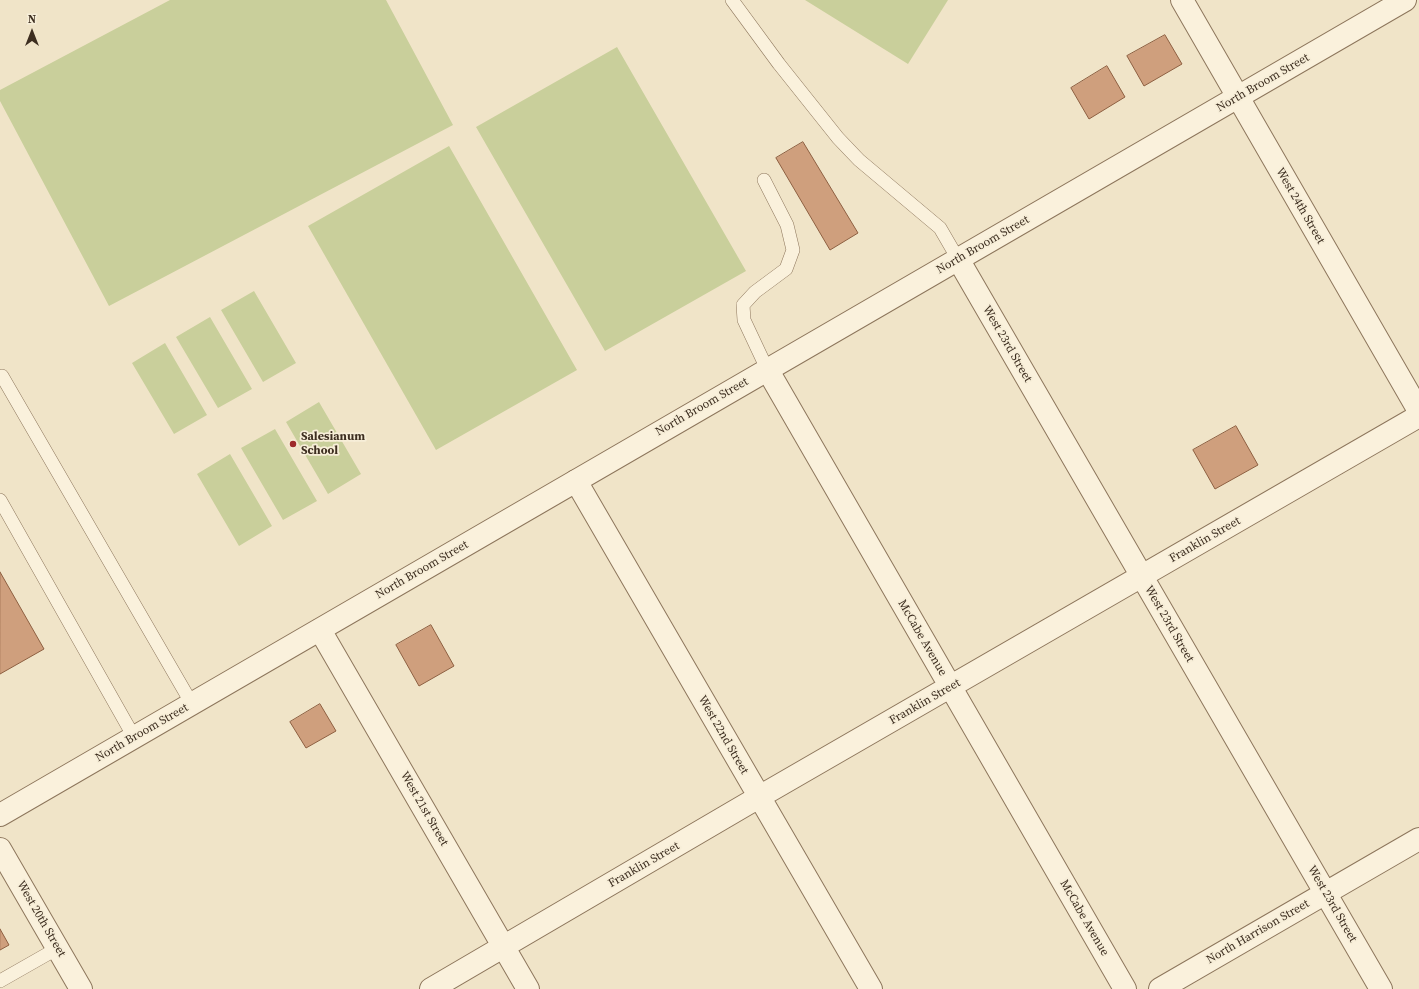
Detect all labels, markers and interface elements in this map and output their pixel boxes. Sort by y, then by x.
north arrow [12,12,52,52]
text: N [28,12,36,27]
street label: North Broom Street [1214,51,1312,115]
street label: West 24th Street [1272,165,1328,247]
street label: North Broom Street [934,213,1032,277]
street label: West 23rd Street [979,303,1035,385]
street label: North Broom Street [653,375,751,439]
place label: Salesianum School [301,430,365,458]
marker: Salesianum School [288,439,298,449]
street label: Franklin Street [1167,514,1243,566]
street label: North Broom Street [373,538,471,602]
street label: West 23rd Street [1141,583,1197,665]
street label: McCabe Avenue [894,597,950,679]
street label: Franklin Street [887,676,963,728]
street label: West 22nd Street [695,693,751,777]
street label: North Broom Street [93,701,191,765]
street label: West 21st Street [397,769,451,849]
street label: Franklin Street [606,839,682,891]
street label: West 23rd Street [1304,863,1360,945]
street label: McCabe Avenue [1056,877,1112,959]
street label: West 20th Street [13,878,69,960]
street label: North Harrison Street [1204,897,1312,967]

